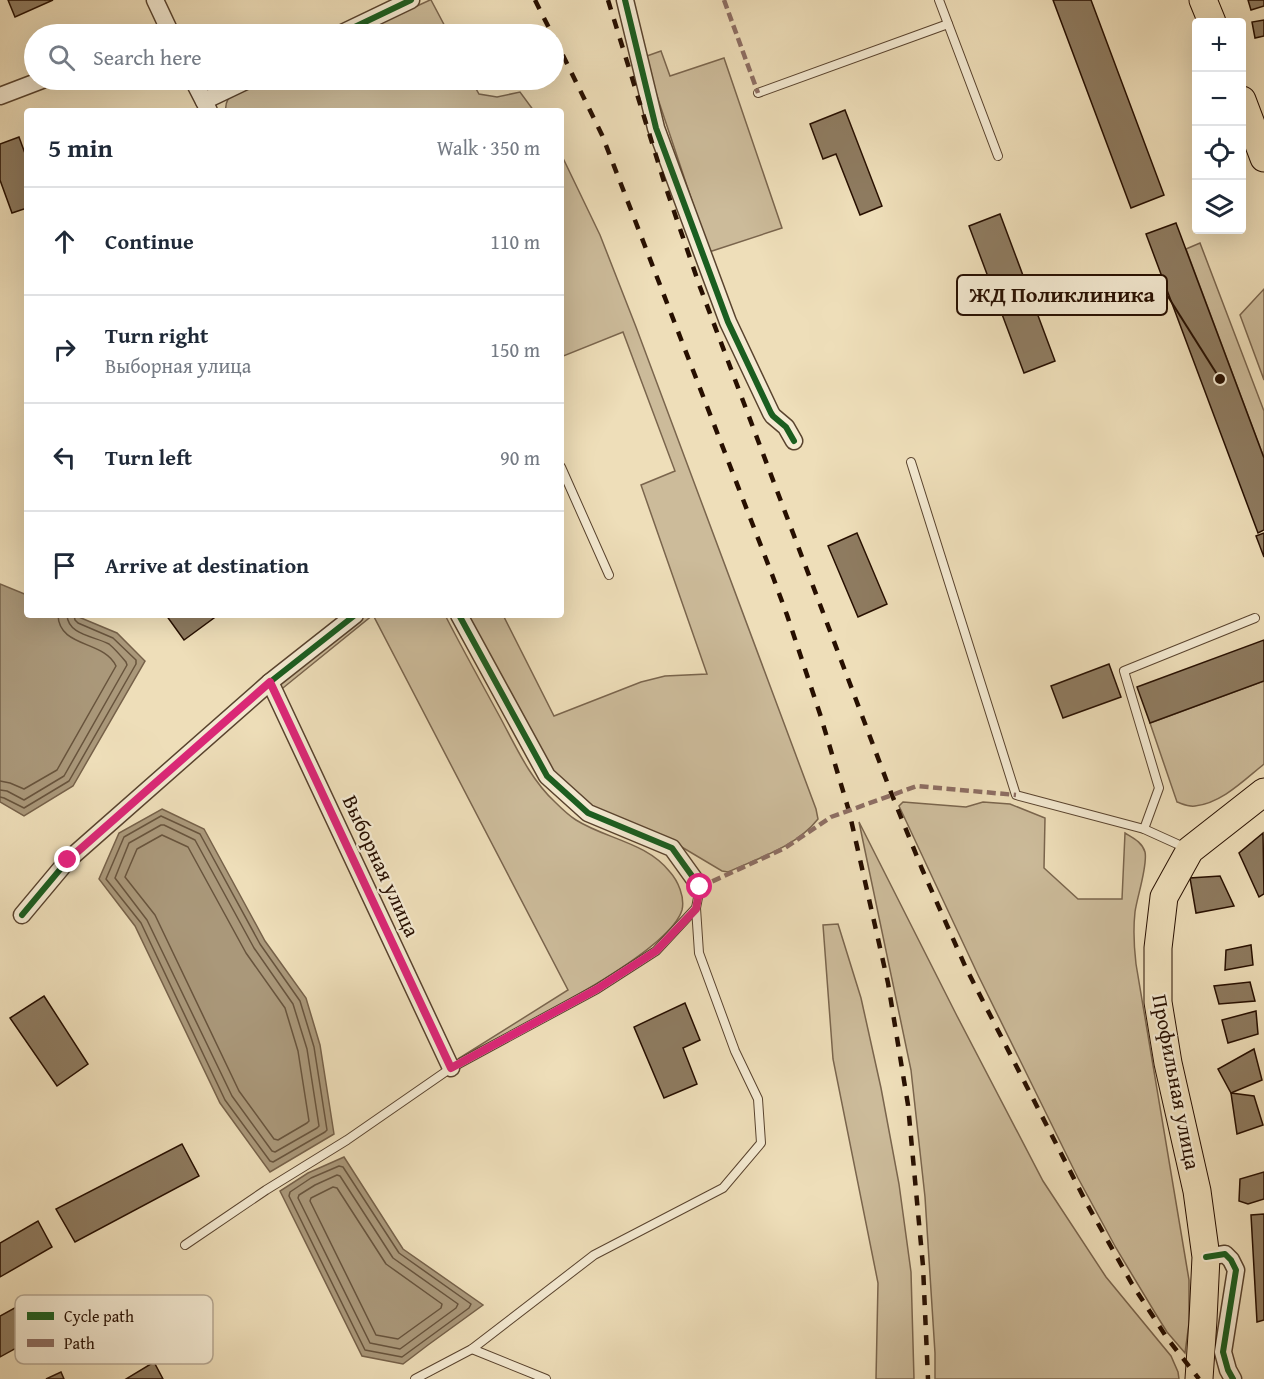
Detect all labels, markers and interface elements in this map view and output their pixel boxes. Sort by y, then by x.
map controls [1192,18,1246,234]
button: + [1192,18,1246,72]
search box [24,24,564,90]
icon: search [45,41,78,74]
text: Search here [93,41,202,73]
button: − [1192,72,1246,126]
button: locate [1192,126,1246,180]
text: 5 min [48,128,113,167]
text: Walk · 350 m [437,133,540,162]
button: layers [1192,180,1246,234]
icon: ahead [48,225,81,258]
text: Continue [105,225,194,257]
text: 110 m [490,227,540,256]
callout: ЖД Поликлиника [957,275,1167,315]
text: ЖД Поликлиника [968,278,1155,310]
text: Turn right [105,319,208,351]
icon: right [48,333,81,366]
text: 150 m [490,335,540,364]
text: Выборная улица [105,351,251,380]
icon: left [48,441,81,474]
text: Turn left [105,441,192,473]
text: 90 m [500,443,540,472]
icon: arrive [48,549,81,582]
text: Arrive at destination [105,549,309,581]
street label: Выборная улица [335,790,428,942]
route end [54,846,80,872]
route start [686,873,712,899]
street label: Профильная улица [1144,992,1209,1172]
legend [15,1295,213,1364]
text: Cycle path [64,1304,134,1328]
text: Path [64,1331,95,1355]

